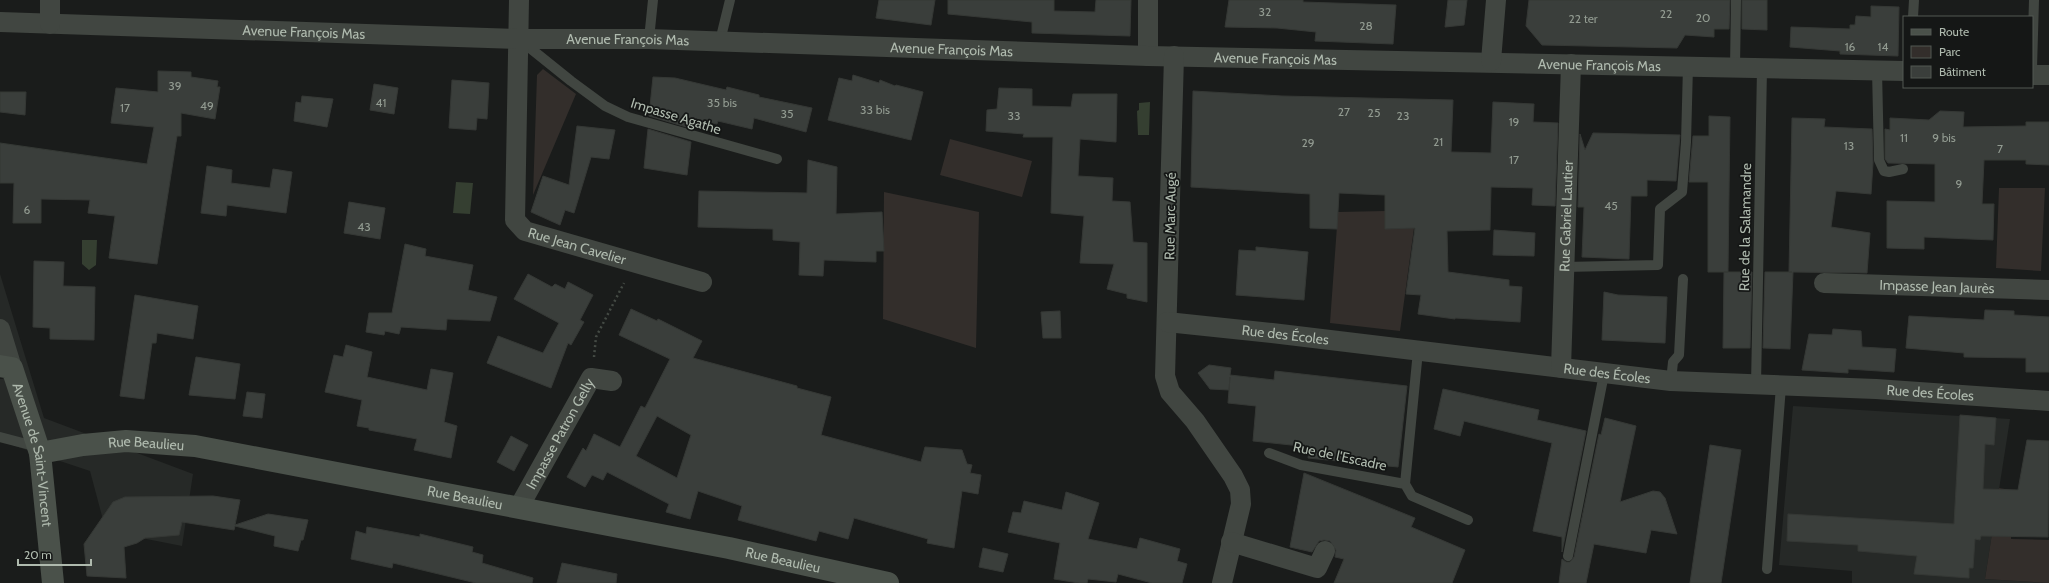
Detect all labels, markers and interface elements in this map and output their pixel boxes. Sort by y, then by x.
house number: 32 [1259,4,1271,19]
house number: 22 [1660,6,1672,21]
house number: 20 [1696,10,1710,25]
house number: 22 ter [1568,11,1598,26]
legend [1903,16,2033,88]
house number: 28 [1359,18,1373,33]
street label: Avenue François Mas [242,21,366,43]
text: Route [1939,24,1969,39]
street label: Avenue François Mas [566,30,690,49]
street label: Avenue François Mas [890,38,1013,60]
house number: 16 [1845,39,1856,54]
house number: 14 [1878,39,1888,54]
text: Parc [1939,44,1961,59]
street label: Avenue François Mas [1214,48,1337,69]
street label: Avenue François Mas [1538,55,1661,75]
text: Bâtiment [1939,64,1986,79]
house number: 39 [168,78,182,93]
street label: Impasse Agathe [629,94,723,138]
house number: 41 [376,95,386,110]
house number: 35 bis [707,95,737,110]
house number: 49 [200,98,214,113]
house number: 17 [120,100,130,115]
house number: 33 bis [860,102,890,117]
house number: 27 [1338,104,1350,119]
house number: 25 [1368,105,1380,120]
house number: 35 [781,106,793,121]
house number: 33 [1008,108,1020,123]
house number: 23 [1397,108,1409,123]
house number: 19 [1509,114,1520,129]
house number: 11 [1900,130,1908,145]
house number: 9 bis [1932,130,1956,145]
house number: 21 [1433,134,1443,149]
house number: 29 [1301,135,1315,150]
house number: 13 [1844,138,1854,153]
house number: 7 [1997,141,2003,156]
house number: 17 [1509,152,1519,167]
street label: Rue Gabriel Lautier [1555,160,1577,272]
street label: Rue de la Salamandre [1735,163,1755,291]
street label: Rue Marc Augé [1160,172,1180,260]
house number: 9 [1956,176,1963,191]
house number: 45 [1604,198,1618,213]
house number: 6 [24,202,31,217]
house number: 43 [357,219,371,234]
street label: Rue Jean Cavelier [526,223,629,269]
street label: Impasse Jean Jaurès [1879,276,1995,297]
street label: Rue des Écoles [1241,321,1330,349]
street label: Rue des Écoles [1562,359,1652,387]
street label: Impasse Patron Gelly [522,375,598,492]
street label: Avenue de Saint-Vincent [8,380,56,528]
street label: Rue des Écoles [1886,381,1975,405]
street label: Rue Beaulieu [107,432,185,454]
street label: Rue de l'Escadre [1291,437,1389,475]
street label: Rue Beaulieu [426,482,504,514]
scale bar [18,541,91,567]
street label: Rue Beaulieu [744,543,822,577]
text: 20 m [24,547,52,562]

